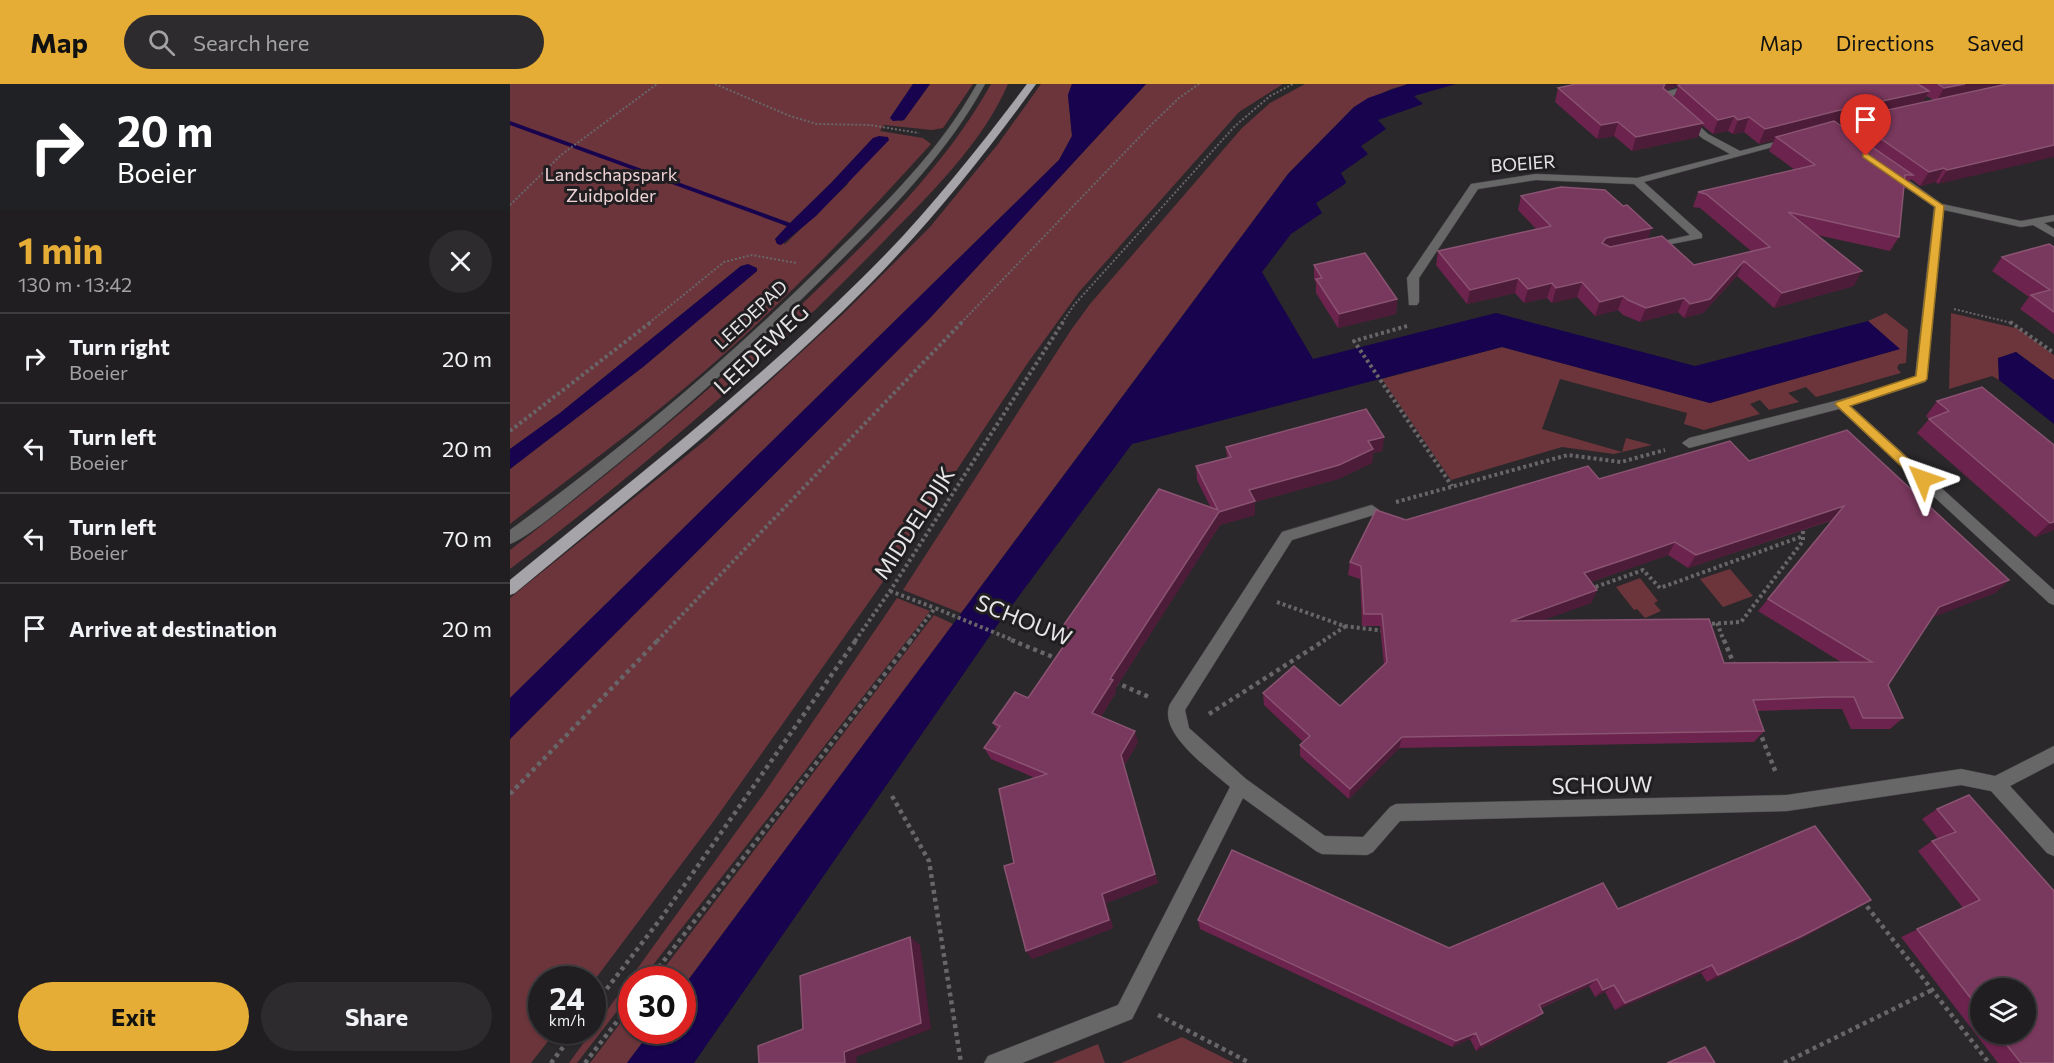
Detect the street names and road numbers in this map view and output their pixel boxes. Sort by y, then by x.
street label: BOEIER [1490,150,1556,176]
street label: LEEDEPAD [709,275,791,354]
street label: LEEDEWEG [708,298,814,399]
street label: MIDDELDIJK [867,461,960,584]
street label: SCHOUW [972,588,1076,651]
street label: SCHOUW [1551,770,1653,799]

